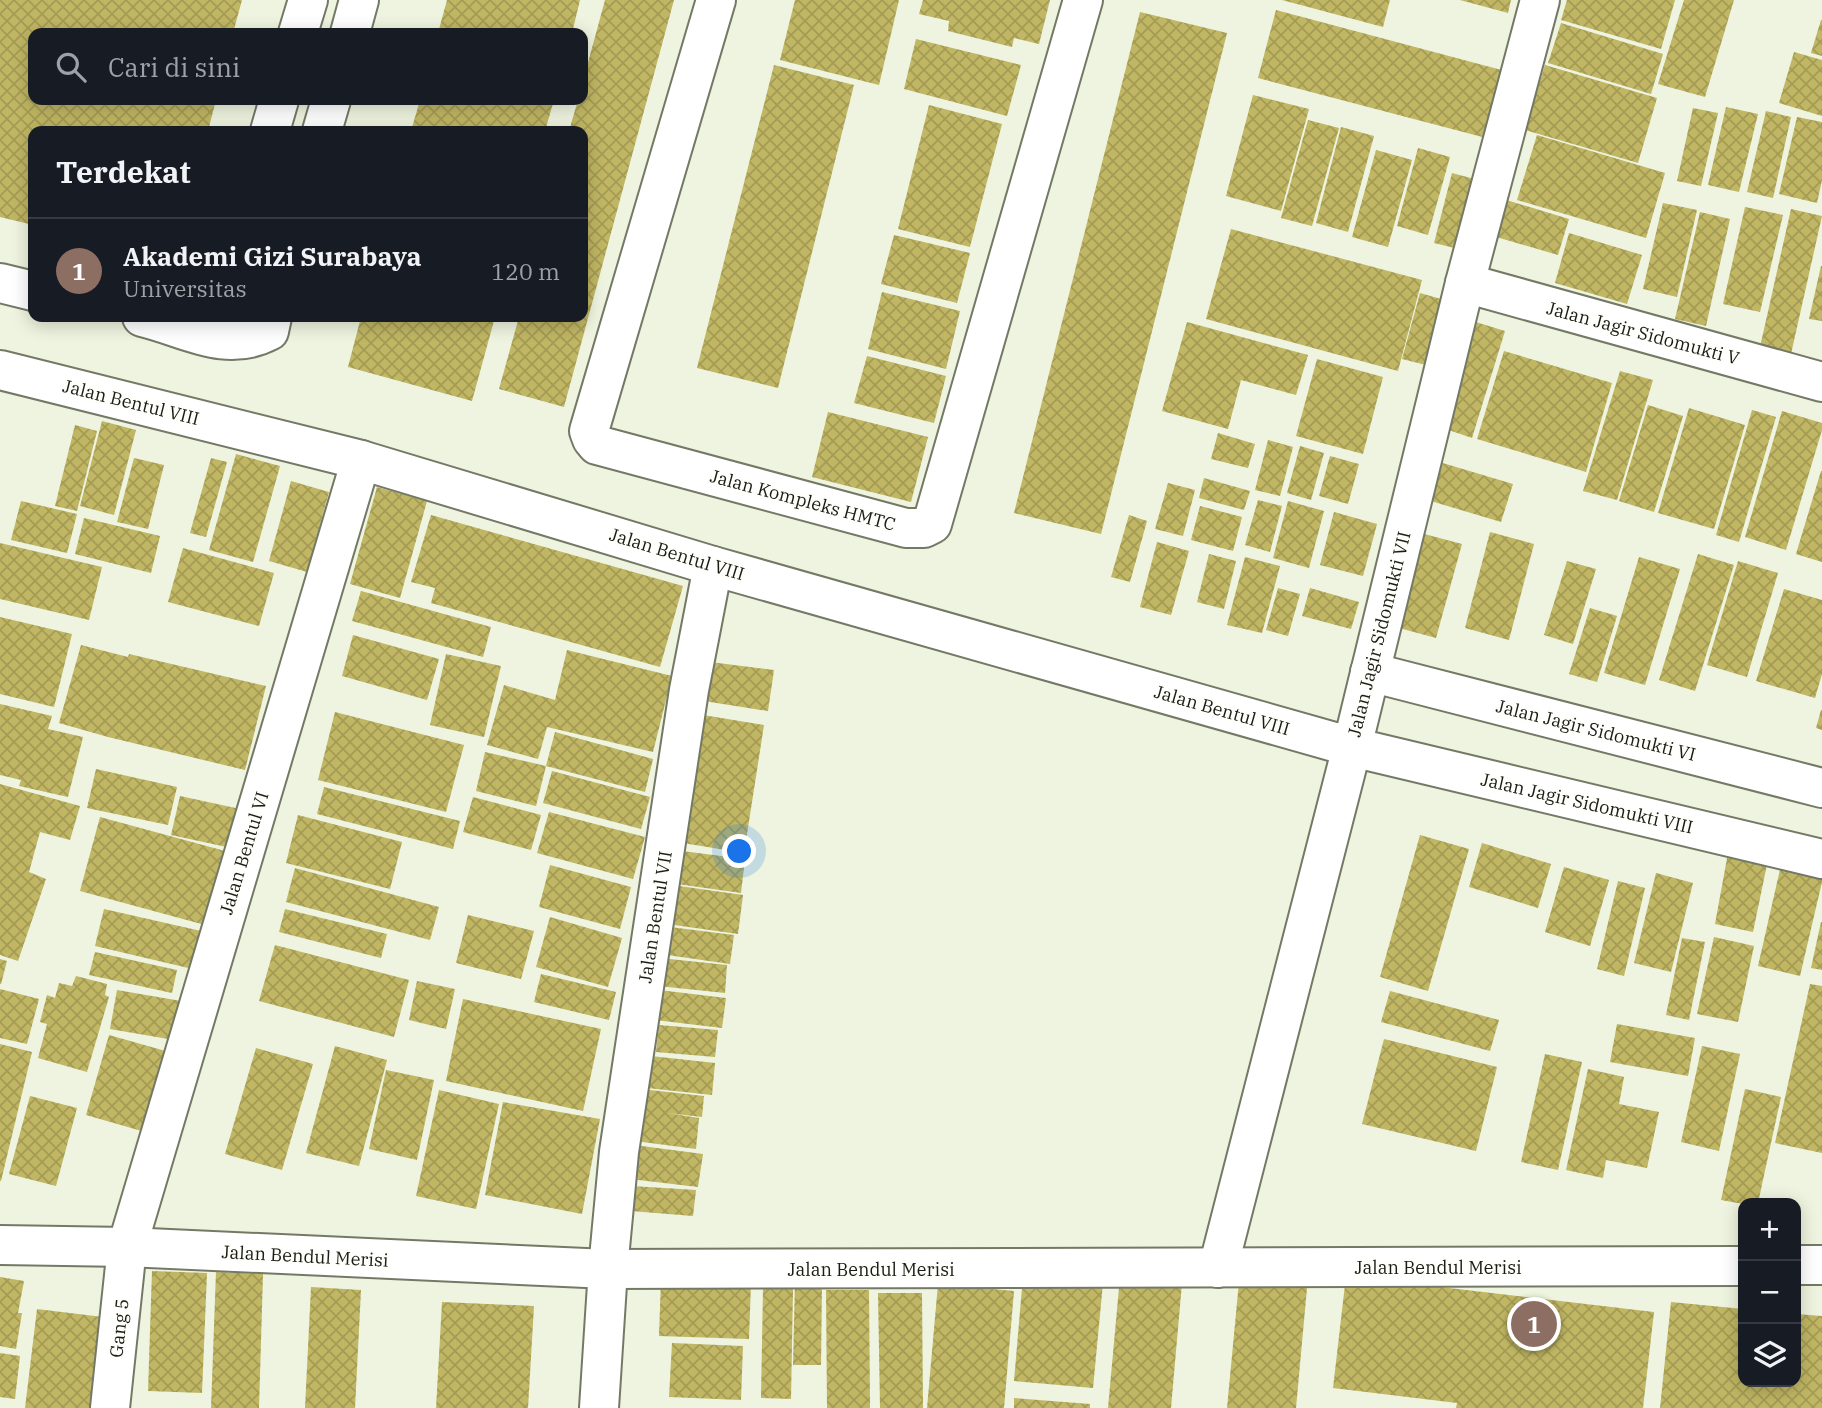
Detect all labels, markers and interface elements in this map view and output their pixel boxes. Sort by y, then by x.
search box [28,28,588,105]
icon: search [52,48,90,86]
text: Cari di sini [108,50,240,84]
text: Terdekat [56,152,191,191]
text: Akademi Gizi Surabaya [123,239,421,273]
text: 1 [72,256,86,286]
text: 120 m [491,256,560,286]
text: Universitas [123,273,247,303]
street label: Jalan Jagir Sidomukti V [1544,296,1742,370]
street label: Jalan Bentul VIII [60,374,202,430]
street label: Jalan Kompleks HMTC [708,464,898,536]
street label: Jalan Bentul VIII [607,523,747,585]
street label: Jalan Jagir Sidomukti VII [1342,529,1416,739]
street label: Jalan Bentul VIII [1152,680,1292,740]
street label: Jalan Jagir Sidomukti VI [1494,694,1698,766]
street label: Jalan Jagir Sidomukti VIII [1479,767,1695,839]
street label: Jalan Bentul VI [214,789,274,917]
your location [722,834,756,868]
street label: Jalan Bentul VII [633,849,677,985]
map controls [1738,1198,1801,1387]
button: + [1738,1198,1801,1261]
street label: Jalan Bendul Merisi [221,1240,389,1272]
street label: Jalan Bendul Merisi [1354,1256,1522,1279]
street label: Jalan Bendul Merisi [787,1258,955,1281]
button: − [1738,1261,1801,1324]
street label: Gang 5 [104,1297,134,1359]
pin: 1 [1511,1298,1557,1350]
button: layers [1738,1324,1801,1387]

